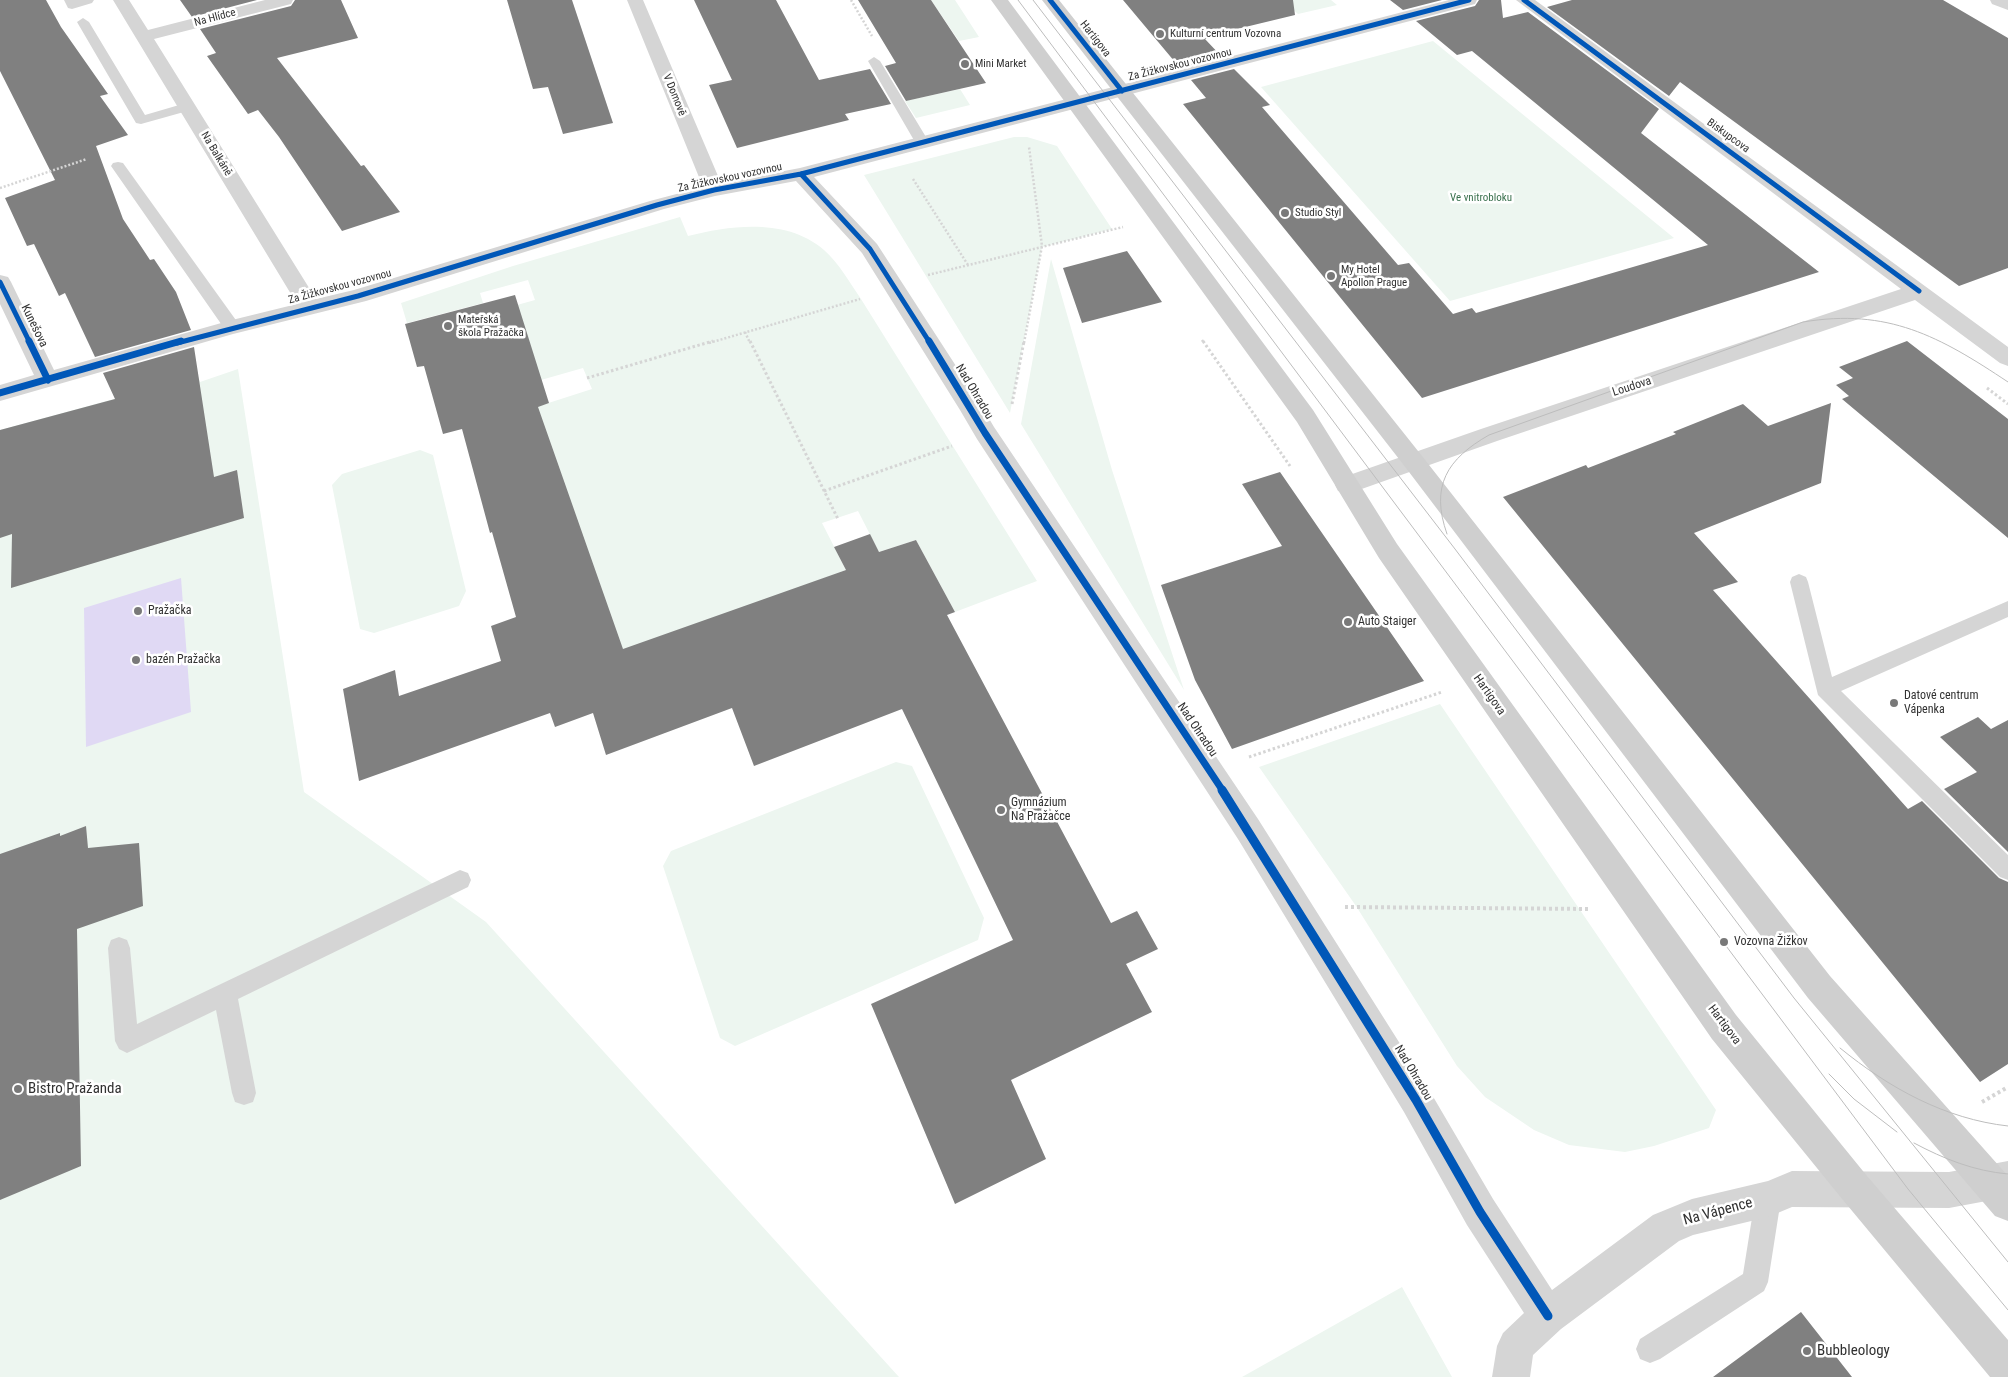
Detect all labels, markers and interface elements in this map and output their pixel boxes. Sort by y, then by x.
street label: Na Hlídce [193,6,237,30]
street label: Hartigova [1077,18,1113,60]
place label: Kulturní centrum Vozovna [1170,27,1281,41]
marker: Kulturní centrum Vozovna [1154,28,1166,40]
street label: Za Žižkovskou vozovnou [1127,46,1233,84]
place label: Mini Market [975,57,1026,71]
marker: Mini Market [959,58,971,70]
street label: V Domově [660,72,688,118]
street label: Biskupcova [1704,116,1752,156]
street label: Na Balkáně [198,130,234,178]
street label: Za Žižkovskou vozovnou [677,161,783,195]
park label: Ve vnitrobloku [1450,191,1512,205]
place label: Studio Styl [1295,206,1341,220]
marker: Studio Styl [1279,207,1291,219]
place label: My Hotel Apollon Prague [1341,263,1407,289]
street label: Za Žižkovskou vozovnou [287,267,393,307]
marker: My Hotel Apollon Prague [1325,270,1337,282]
street label: Kunešova [17,302,51,350]
place label: Mateřská škola Pražačka [458,313,524,339]
marker: Mateřská škola Pražačka [442,320,454,332]
street label: Nad Ohradou [952,362,996,422]
street label: Loudova [1611,374,1653,400]
place label: Pražačka [148,604,192,618]
marker: Pražačka [132,605,144,617]
place label: Auto Staiger [1358,615,1416,629]
marker: Auto Staiger [1342,616,1354,628]
place label: bazén Pražačka [146,653,221,667]
marker: bazén Pražačka [130,654,142,666]
street label: Hartigova [1470,672,1508,718]
place label: Datové centrum Vápenka [1904,689,1978,717]
marker: Datové centrum Vápenka [1888,697,1900,709]
street label: Nad Ohradou [1174,700,1220,760]
place label: Gymnázium Na Pražačce [1011,796,1070,824]
marker: Gymnázium Na Pražačce [995,804,1007,816]
place label: Vozovna Žižkov [1734,935,1808,949]
marker: Vozovna Žižkov [1718,936,1730,948]
street label: Hartigova [1704,1002,1744,1048]
street label: Nad Ohradou [1391,1043,1435,1103]
place label: Bistro Pražanda [28,1080,122,1098]
marker: Bistro Pražanda [12,1083,24,1095]
street label: Na Vápence [1681,1194,1755,1230]
place label: Bubbleology [1817,1342,1890,1360]
marker: Bubbleology [1801,1345,1813,1357]

